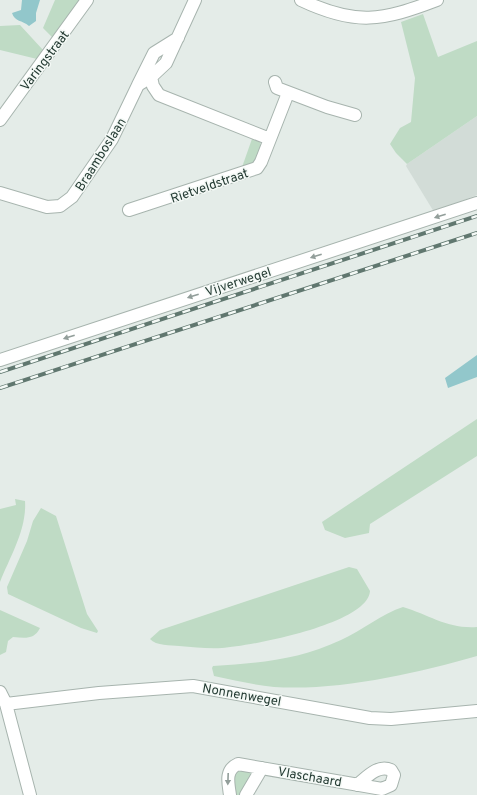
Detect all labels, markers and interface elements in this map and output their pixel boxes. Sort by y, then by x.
street label: Varingstraat [18,28,73,95]
street label: Braamboslaan [73,115,131,195]
street label: Rietveldstraat [169,166,251,208]
one-way arrow [434,213,446,219]
one-way arrow [310,253,322,259]
street label: Vijverwegel [204,265,274,301]
one-way arrow [186,293,198,299]
one-way arrow [63,334,75,340]
street label: Nonnenwegel [201,681,282,711]
street label: Vlaschaard [276,764,343,791]
one-way arrow [225,773,232,785]

